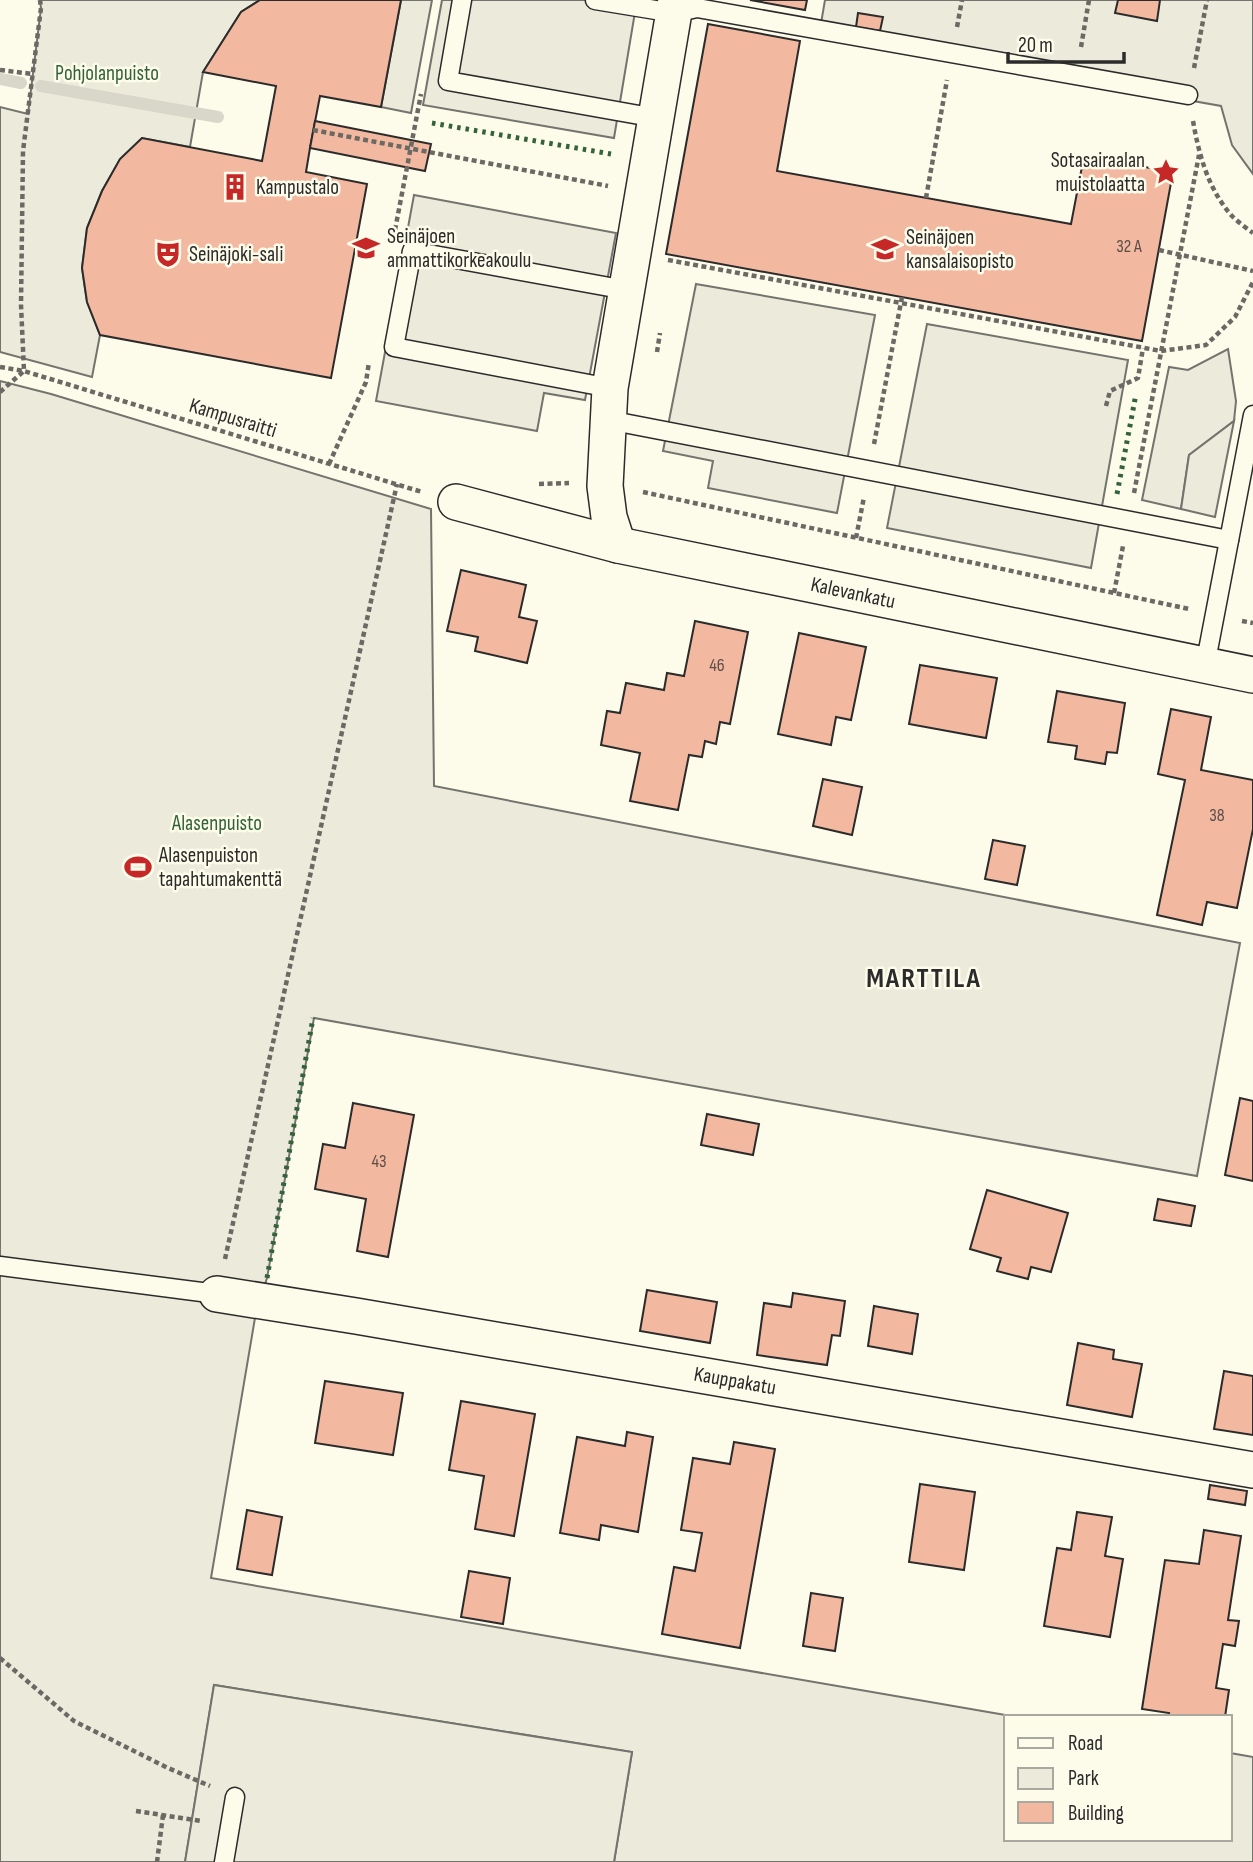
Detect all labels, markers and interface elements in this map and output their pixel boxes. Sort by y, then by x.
scale bar [1008,21,1124,65]
text: 20 m [1018,33,1053,58]
park label: Pohjolanpuisto [55,61,159,86]
place label: Sotasairaalan muistolaatta [1051,148,1145,197]
place icon: Sotasairaalan muistolaatta [1151,157,1181,187]
building icon: Kampustalo [220,172,250,202]
place label: Kampustalo [256,175,339,200]
place label: Seinäjoen ammattikorkeakoulu [387,224,531,273]
place label: Seinäjoen kansalaisopisto [906,225,1014,274]
school or university icon: Seinäjoen ammattikorkeakoulu [351,233,381,263]
school or university icon: Seinäjoen kansalaisopisto [870,234,900,264]
house number: 32 A [1116,236,1142,257]
theatre icon: Seinäjoki-sali [153,239,183,269]
place label: Seinäjoki-sali [189,242,283,267]
street label: Kampusraitti [186,393,280,443]
street label: Kalevankatu [808,572,898,614]
house number: 46 [709,655,725,676]
house number: 38 [1209,805,1225,826]
park label: Alasenpuisto [171,811,262,836]
place label: Alasenpuiston tapahtumakenttä [158,843,282,892]
sports icon: Alasenpuiston tapahtumakenttä [123,852,153,882]
district label: MARTTILA [866,962,982,995]
house number: 43 [371,1151,387,1172]
street label: Kauppakatu [692,1361,778,1401]
legend [1004,1715,1232,1841]
text: Road [1068,1731,1103,1756]
text: Park [1068,1766,1099,1791]
text: Building [1068,1801,1124,1826]

